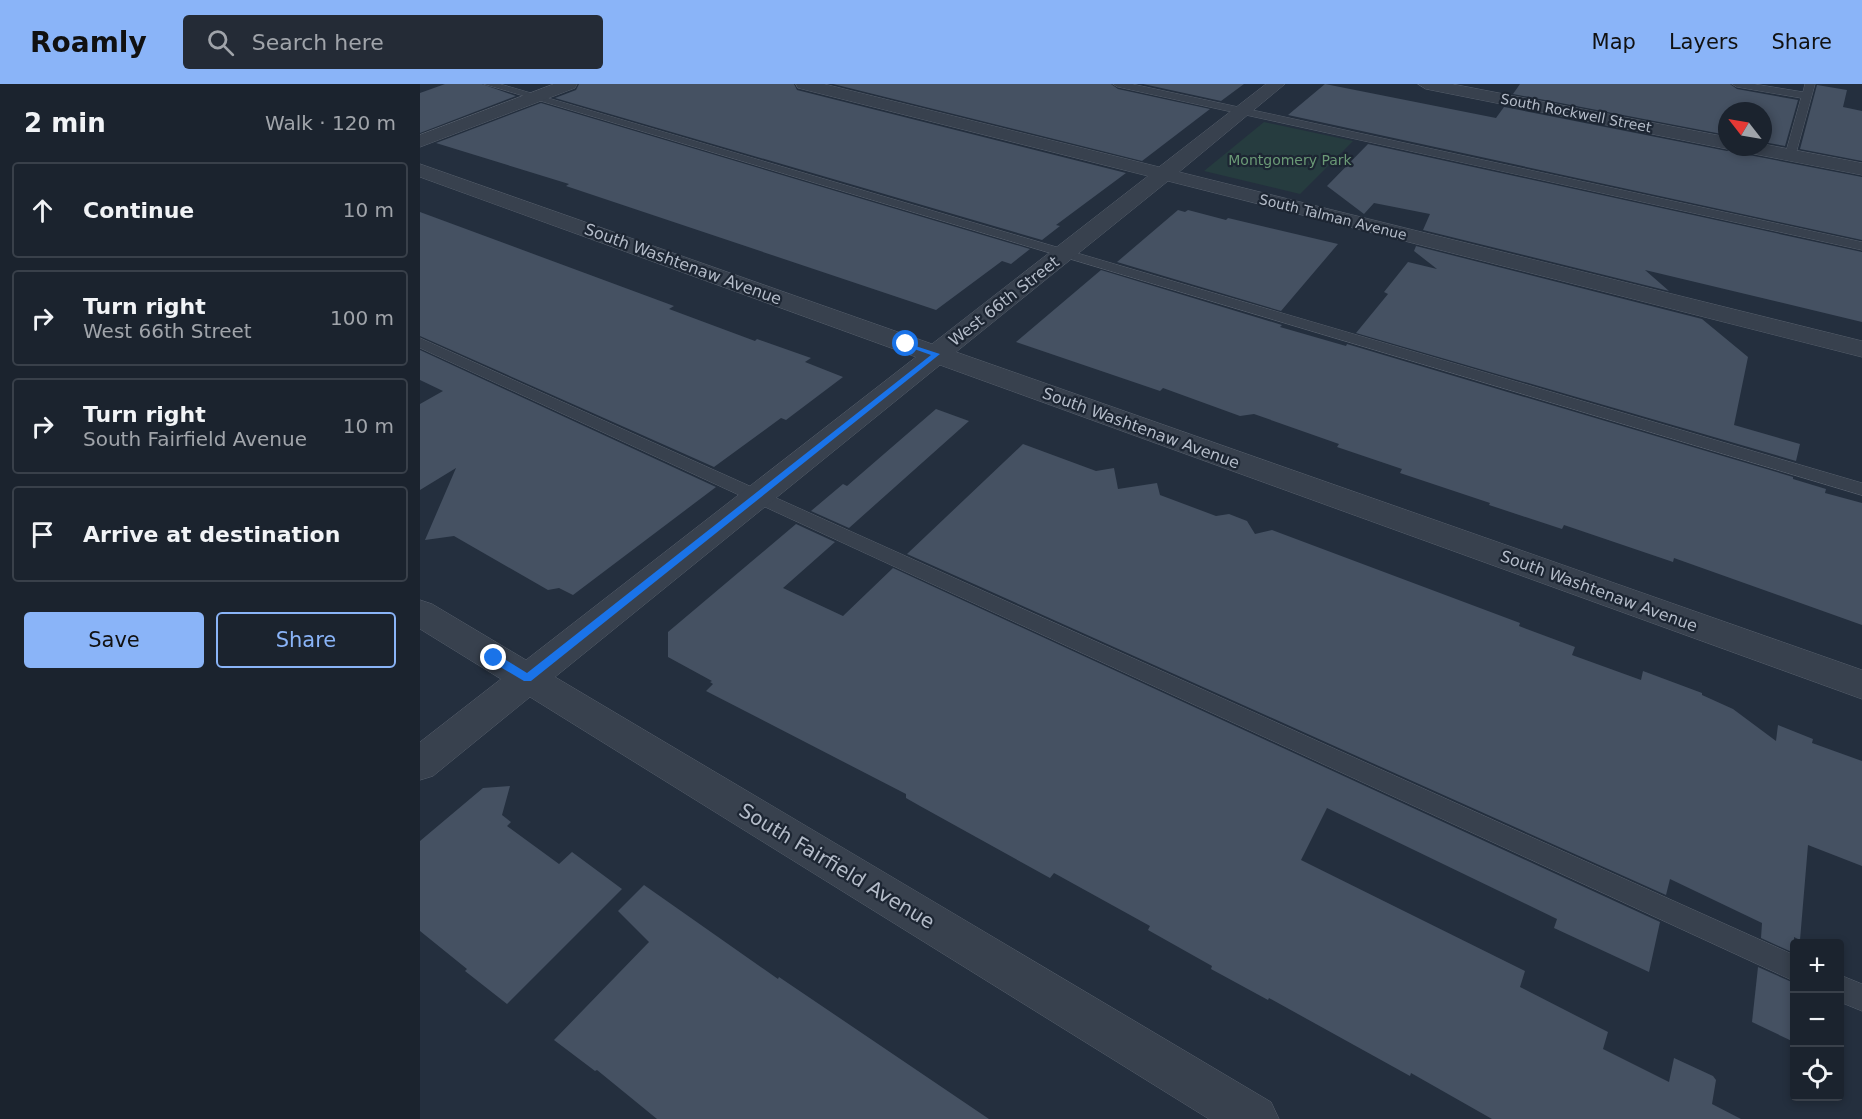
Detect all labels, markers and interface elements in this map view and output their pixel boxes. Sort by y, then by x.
search box [183,15,603,69]
text: Roamly [30,26,147,59]
icon: search [204,26,237,59]
text: Search here [252,30,384,55]
text: Map [1592,30,1636,54]
text: Layers [1669,30,1738,54]
text: Share [1771,30,1832,54]
street label: South Rockwell Street [1499,91,1653,136]
north arrow [1718,102,1772,156]
text: 2 min [24,108,106,138]
text: Walk · 120 m [265,111,396,135]
park label: Montgomery Park [1228,152,1353,168]
street label: South Talman Avenue [1258,191,1408,243]
icon: ahead [26,194,59,227]
text: Continue [83,198,194,223]
text: 10 m [343,198,394,222]
street label: South Washtenaw Avenue [582,219,784,309]
street label: West 66th Street [945,252,1063,350]
text: Turn right [83,294,206,319]
icon: right [26,302,59,335]
text: 100 m [330,306,394,330]
text: West 66th Street [83,319,252,343]
route start [892,330,918,356]
street label: South Washtenaw Avenue [1040,383,1242,473]
text: Turn right [83,402,206,427]
icon: right [26,410,59,443]
text: 10 m [343,414,394,438]
text: South Fairfield Avenue [83,427,307,451]
icon: arrive [26,518,59,551]
text: Arrive at destination [83,522,340,547]
street label: South Washtenaw Avenue [1498,546,1700,636]
button: Save [24,612,204,668]
button: Share [216,612,396,668]
route end [480,644,506,670]
street label: South Fairfield Avenue [735,798,939,934]
map controls [1790,939,1844,1101]
button: + [1790,939,1844,993]
button: − [1790,993,1844,1047]
button: locate [1790,1047,1844,1101]

